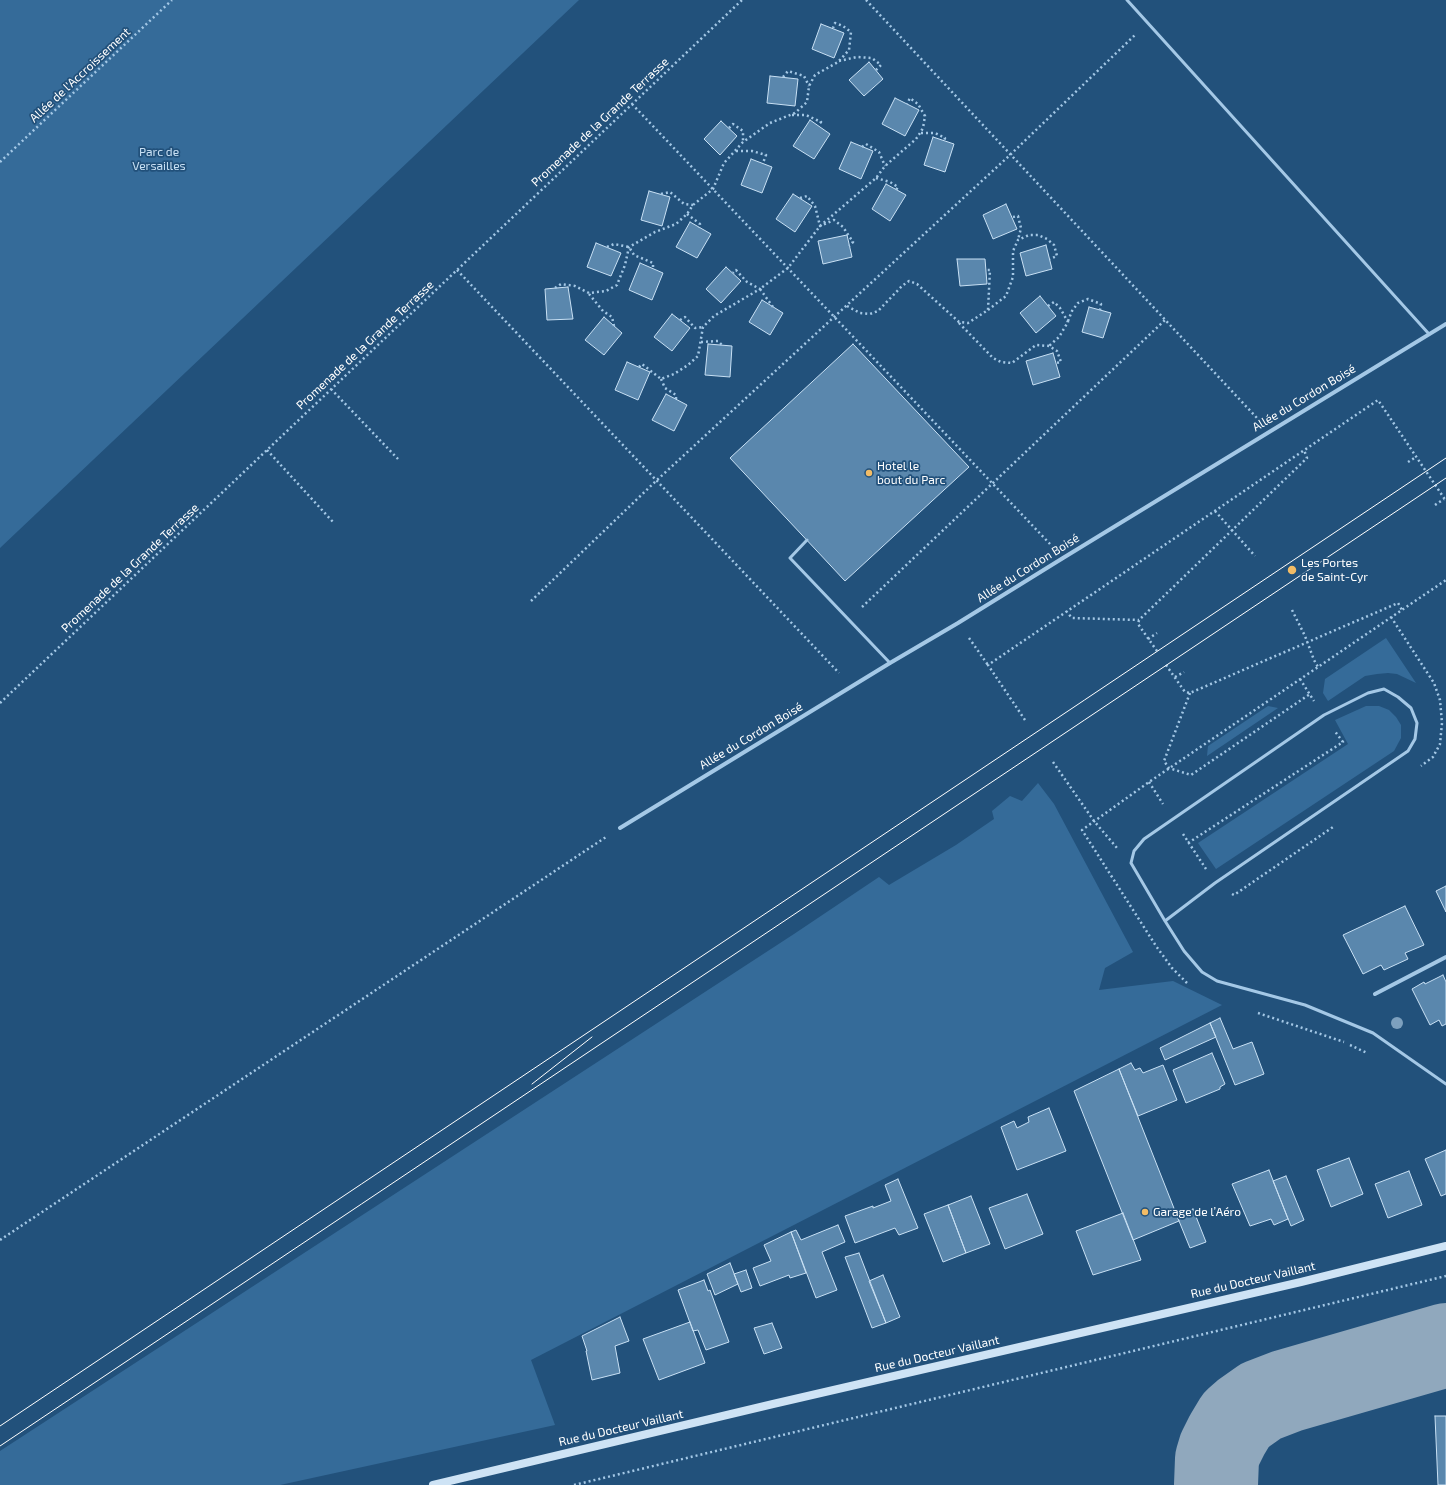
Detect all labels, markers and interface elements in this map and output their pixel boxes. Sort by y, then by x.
street label: Allée de l'Accroissement [27,25,133,125]
street label: Promenade de la Grande Terrasse [528,54,672,190]
park label: Parc de Versailles [132,145,186,173]
street label: Promenade de la Grande Terrasse [293,277,437,413]
street label: Allée du Cordon Boisé [1250,361,1358,435]
place label: Hotel le bout du Parc [877,459,945,487]
marker: Hotel le bout du Parc [864,468,874,478]
street label: Promenade de la Grande Terrasse [58,500,202,636]
street label: Allée du Cordon Boisé [974,531,1082,605]
place label: Les Portes de Saint-Cyr [1301,556,1368,584]
marker: Les Portes de Saint-Cyr [1286,564,1298,576]
street label: Allée du Cordon Boisé [697,699,805,773]
place label: Garage de l’Aéro [1153,1205,1241,1219]
marker: Garage de l’Aéro [1140,1207,1150,1217]
street label: Rue du Docteur Vaillant [1189,1259,1317,1301]
street label: Rue du Docteur Vaillant [873,1333,1001,1375]
street label: Rue du Docteur Vaillant [557,1407,685,1449]

